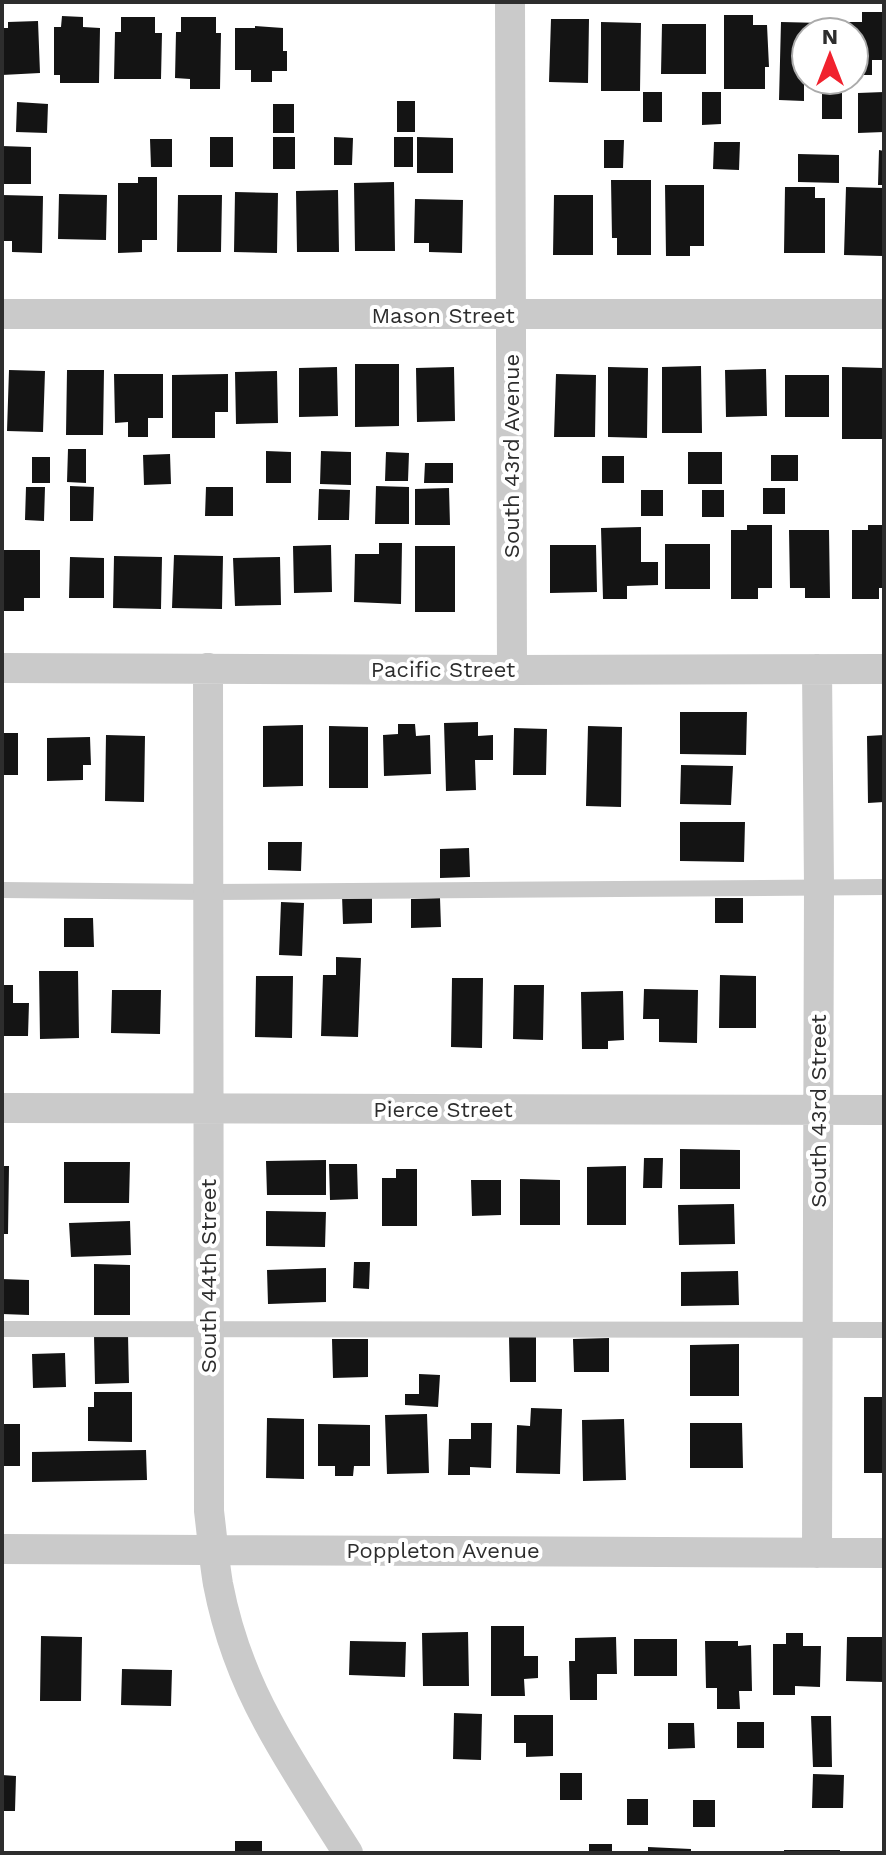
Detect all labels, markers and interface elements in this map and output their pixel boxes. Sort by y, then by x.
north arrow [790,16,870,96]
text: N [822,24,838,49]
street label: Mason Street [371,303,515,328]
street label: South 43rd Avenue [499,354,524,558]
street label: Pacific Street [371,657,515,682]
street label: South 43rd Street [806,1014,831,1208]
street label: Pierce Street [373,1097,513,1122]
street label: South 44th Street [196,1179,221,1373]
street label: Poppleton Avenue [346,1538,540,1563]

